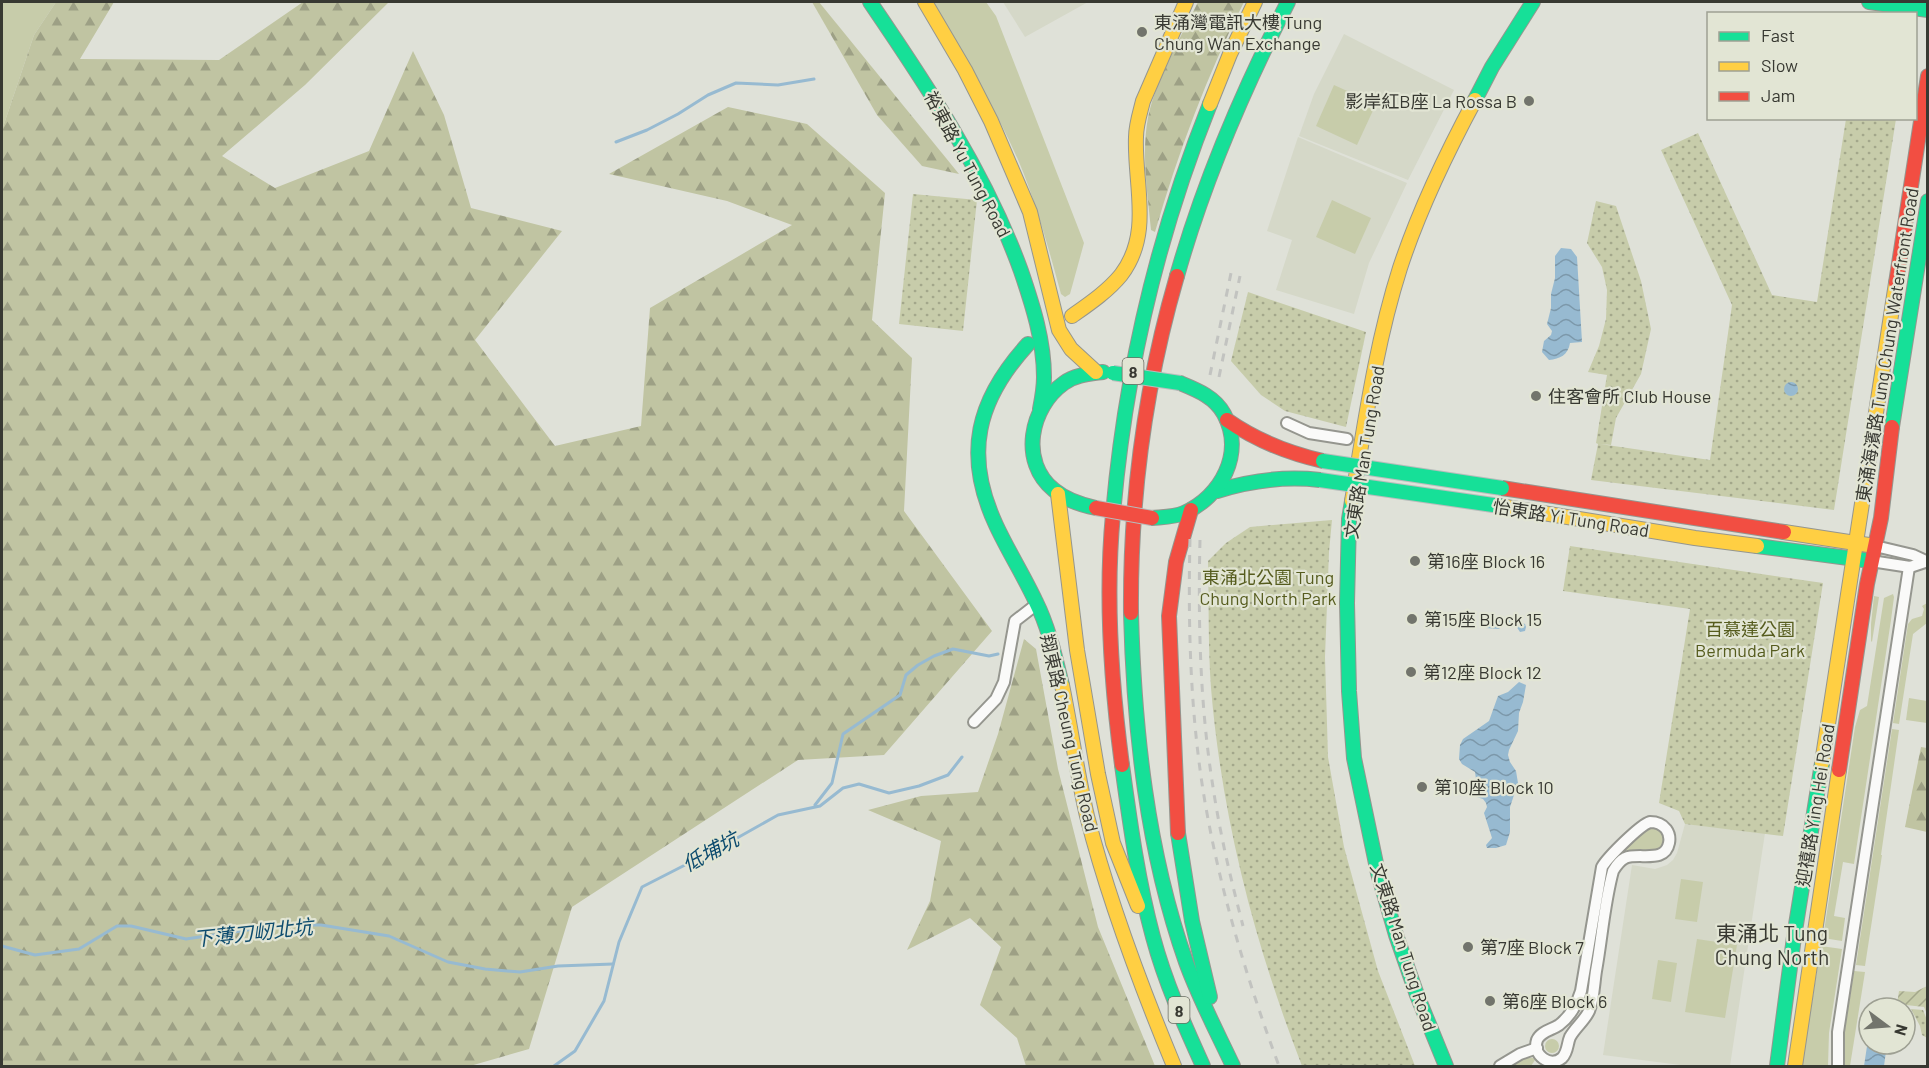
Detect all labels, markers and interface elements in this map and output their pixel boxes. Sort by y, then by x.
place label: 東涌灣電訊大樓 Tung Chung Wan Exchange [1154,11,1322,54]
legend [1707,12,1917,120]
text: Fast [1761,24,1795,46]
marker: 東涌灣電訊大樓 Tung Chung Wan Exchange [1135,25,1149,39]
text: Slow [1761,54,1798,76]
text: Jam [1761,84,1795,106]
street label: 裕東路 Yu Tung Road [920,87,1016,241]
place label: 影岸紅B座 La Rossa B [1345,90,1517,112]
marker: 影岸紅B座 La Rossa B [1522,94,1536,108]
street label: 東涌海濱路 Tung Chung Waterfront Road [1851,186,1923,504]
road number: 8 [1122,358,1144,384]
street label: 文東路 Man Tung Road [1339,364,1389,540]
place label: 住客會所 Club House [1548,385,1711,407]
marker: 住客會所 Club House [1529,389,1543,403]
street label: 怡東路 Yi Tung Road [1491,495,1651,541]
place label: 第16座 Block 16 [1427,550,1545,572]
marker: 第16座 Block 16 [1408,554,1422,568]
park label: 東涌北公園 Tung Chung North Park [1199,566,1337,609]
place label: 第15座 Block 15 [1424,608,1542,630]
marker: 第15座 Block 15 [1405,612,1419,626]
park label: 百慕達公園 Bermuda Park [1695,618,1805,661]
street label: 翔東路 Cheung Tung Road [1037,632,1103,834]
place label: 第12座 Block 12 [1423,661,1542,683]
marker: 第12座 Block 12 [1404,665,1418,679]
street label: 迎禧路 Ying Hei Road [1791,722,1839,888]
place label: 第10座 Block 10 [1434,776,1554,798]
marker: 第10座 Block 10 [1415,780,1429,794]
water label: 低埔坑 [678,825,745,876]
street label: 文東路 Man Tung Road [1367,860,1441,1034]
water label: 下薄刀屻北坑 [192,913,317,950]
district label: 東涌北 Tung Chung North [1715,920,1829,969]
place label: 第7座 Block 7 [1480,936,1584,958]
marker: 第7座 Block 7 [1461,940,1475,954]
place label: 第6座 Block 6 [1502,990,1607,1012]
marker: 第6座 Block 6 [1483,994,1497,1008]
north arrow [1857,996,1917,1056]
road number: 8 [1168,997,1190,1023]
text: N [1891,1023,1912,1038]

